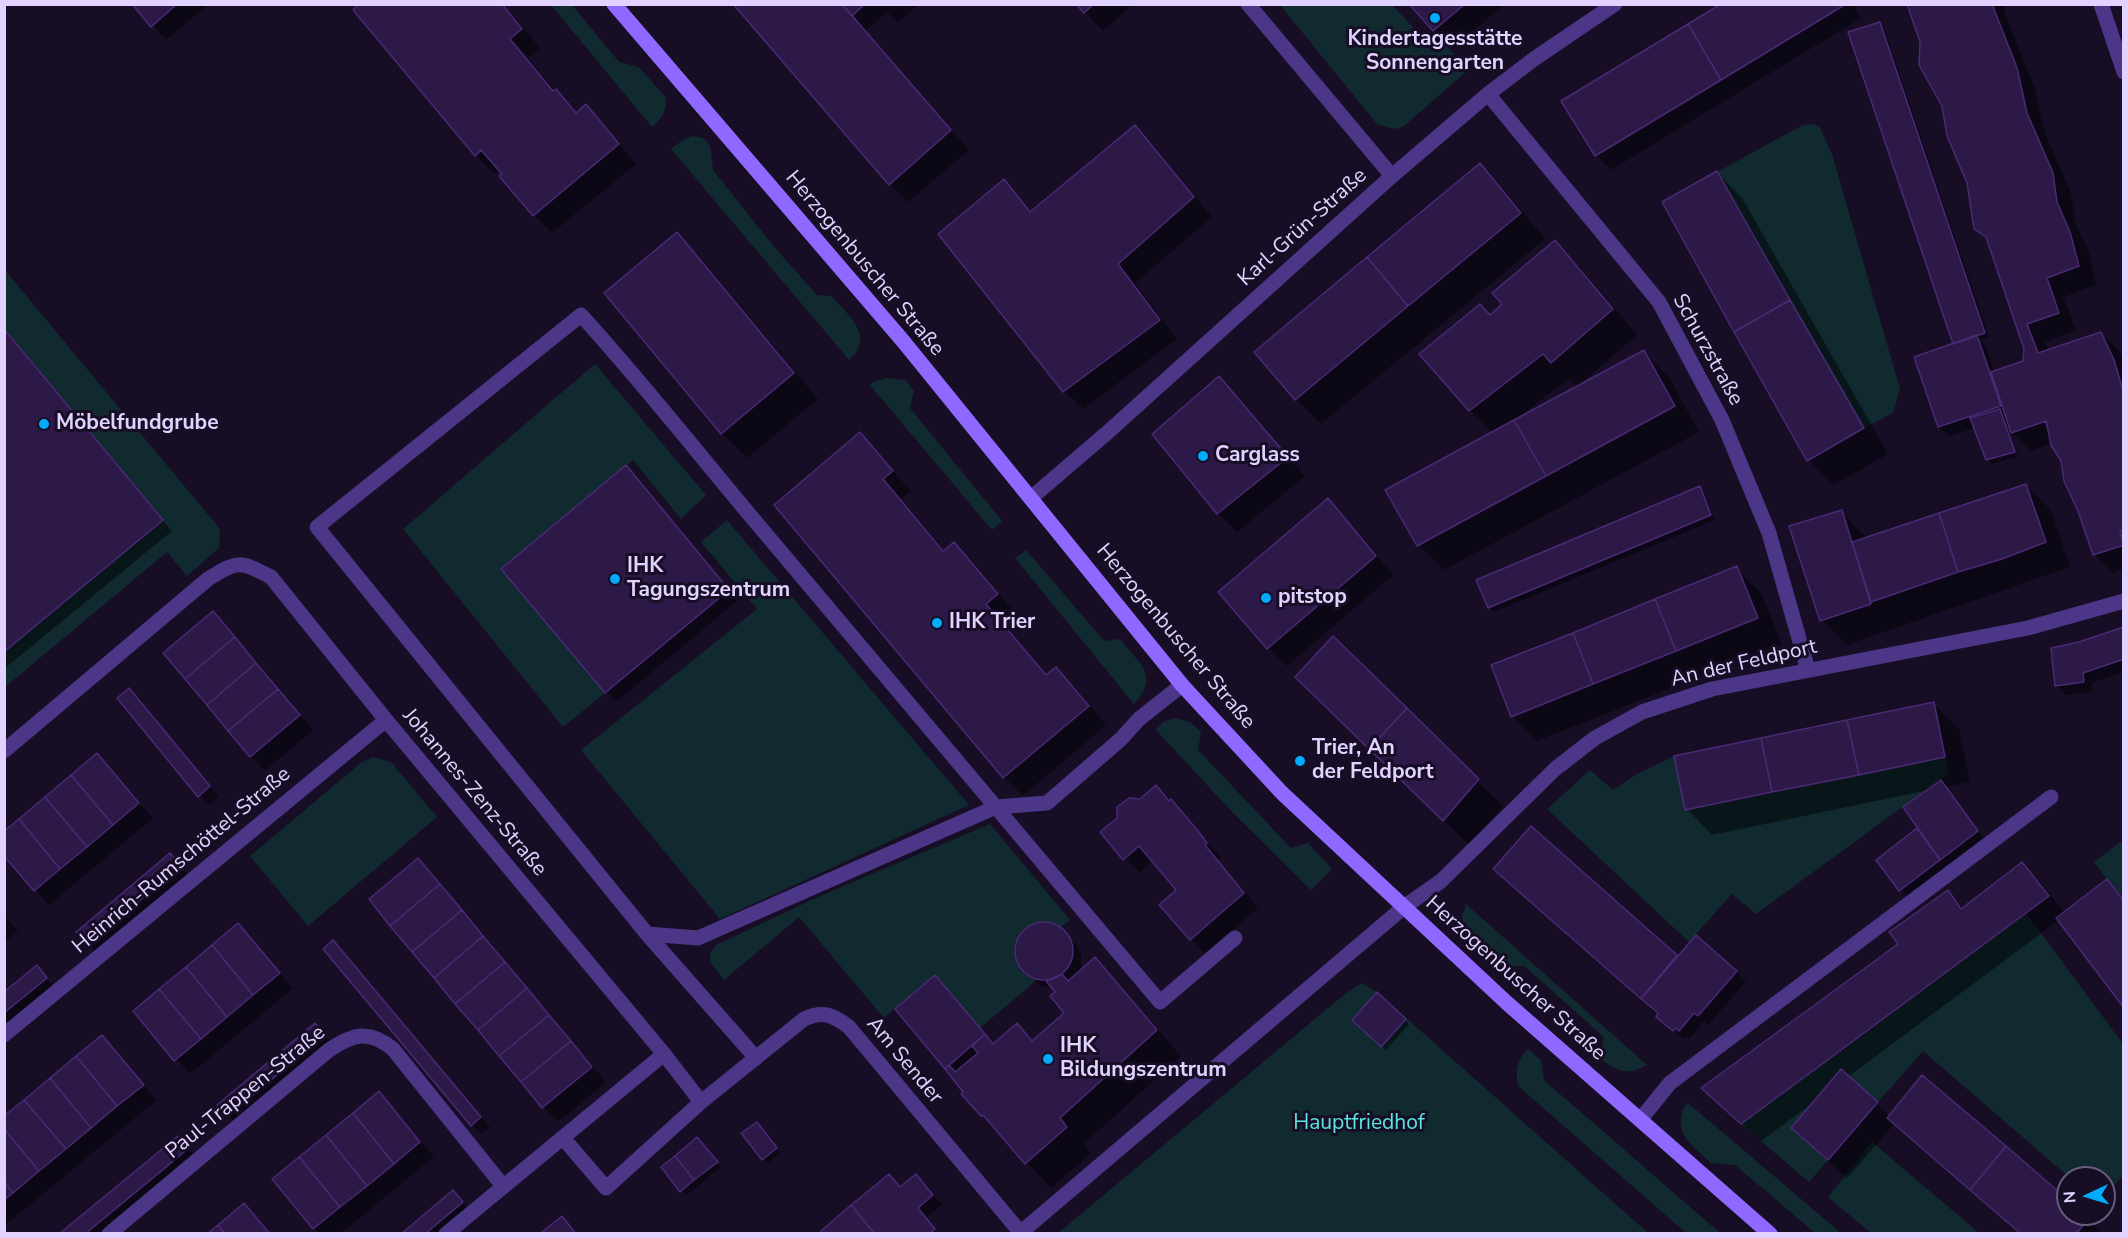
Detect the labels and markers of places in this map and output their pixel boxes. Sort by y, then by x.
marker: Kindertagesstätte Sonnengarten [1428,11,1442,25]
place label: Kindertagesstätte Sonnengarten [1348,27,1522,77]
place label: Möbelfundgrube [56,411,219,437]
marker: Möbelfundgrube [37,417,51,431]
place label: Carglass [1215,443,1300,469]
marker: Carglass [1196,449,1210,463]
place label: IHK Tagungszentrum [627,554,790,604]
marker: IHK Tagungszentrum [608,572,622,586]
place label: pitstop [1278,585,1347,611]
marker: pitstop [1259,591,1273,605]
place label: IHK Trier [949,610,1035,636]
marker: IHK Trier [930,616,944,630]
place label: Trier, An der Feldport [1312,736,1433,786]
marker: Trier, An der Feldport [1293,754,1307,768]
place label: IHK Bildungszentrum [1060,1034,1227,1084]
marker: IHK Bildungszentrum [1041,1052,1055,1066]

